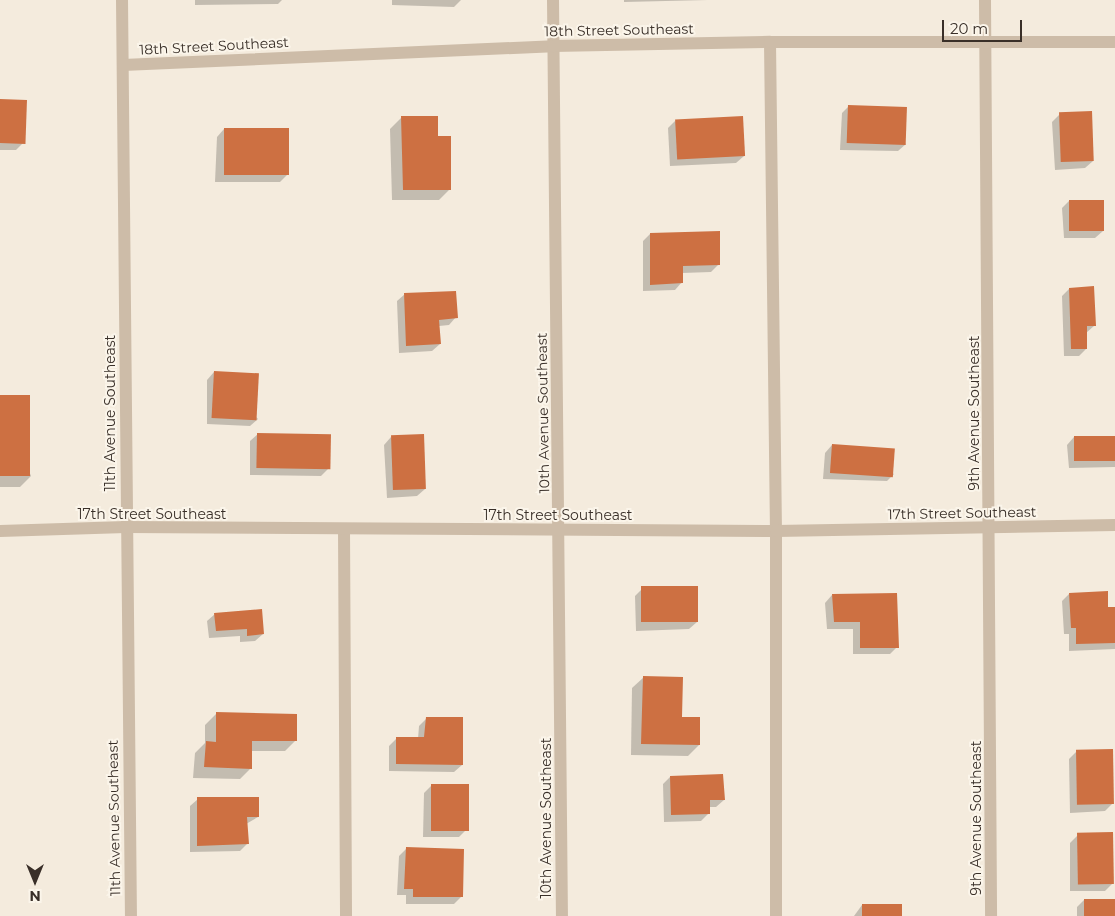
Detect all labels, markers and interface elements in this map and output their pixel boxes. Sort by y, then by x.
scale bar [945,10,1025,42]
text: 20 m [950,19,988,38]
street label: 18th Street Southeast [544,20,694,40]
street label: 18th Street Southeast [139,34,289,58]
street label: 10th Avenue Southeast [533,332,553,494]
street label: 11th Avenue Southeast [102,335,118,491]
street label: 9th Avenue Southeast [966,336,982,490]
street label: 17th Street Southeast [887,503,1037,523]
street label: 17th Street Southeast [78,506,226,522]
street label: 17th Street Southeast [484,507,632,523]
street label: 10th Avenue Southeast [538,738,554,898]
street label: 11th Avenue Southeast [104,740,124,896]
street label: 9th Avenue Southeast [968,741,984,895]
north arrow [10,856,60,906]
text: N [29,887,41,905]

